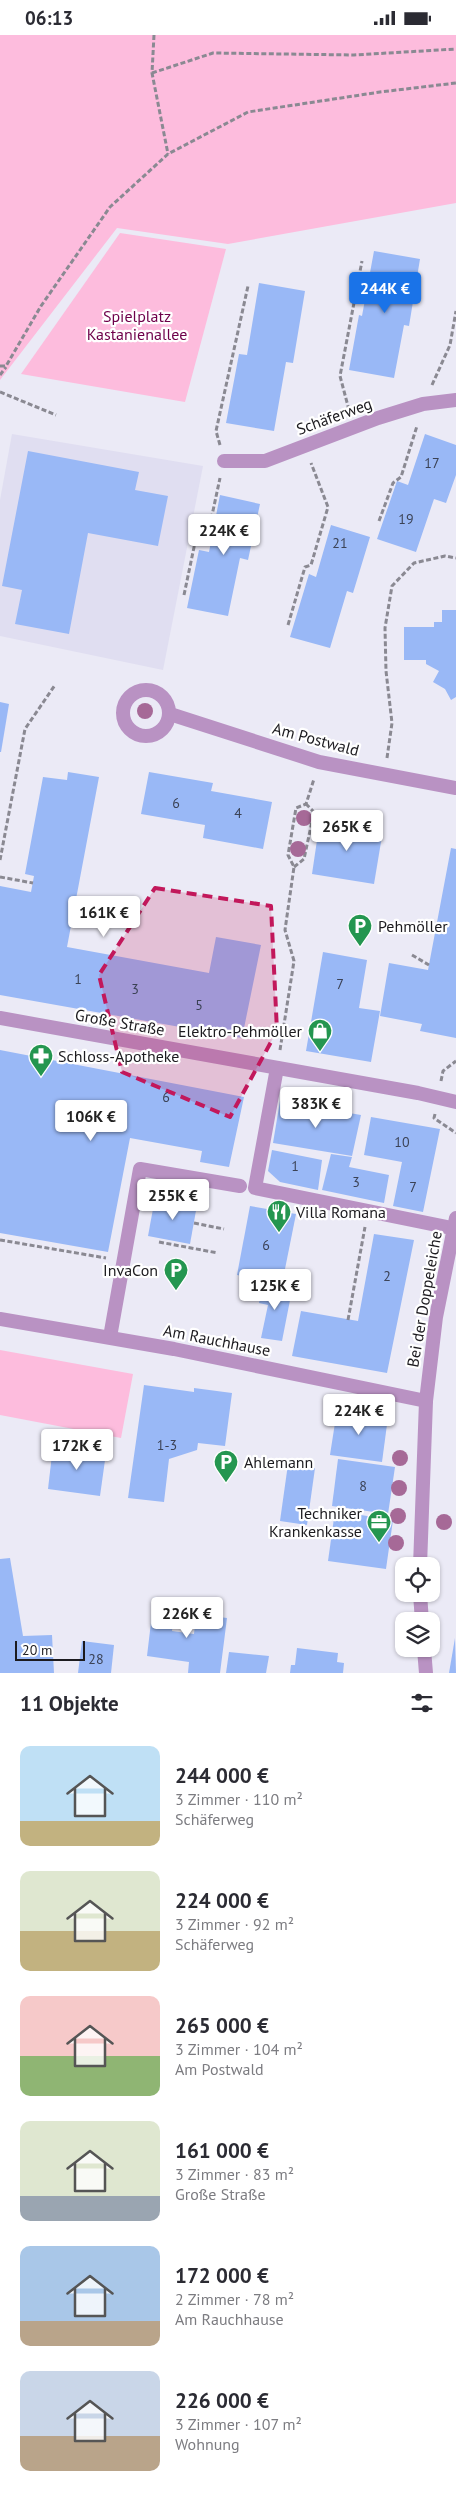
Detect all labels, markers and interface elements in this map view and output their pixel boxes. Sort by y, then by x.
text: 06:13 [25,6,73,30]
pin: 244K € [344,271,426,314]
text: 244K € [360,278,410,298]
park label: Spielplatz Kastanienallee [87,306,187,344]
street label: Schäferweg [293,393,375,439]
house number: 17 [424,454,440,472]
house number: 19 [398,510,414,528]
pin: 224K € [183,513,265,556]
text: 224K € [199,520,249,540]
house number: 21 [332,534,348,552]
street label: Am Postwald [271,718,361,760]
house number: 6 [172,794,180,812]
house number: 4 [234,804,242,822]
pin: 265K € [306,809,388,852]
text: 265K € [322,816,372,836]
pin: 161K € [63,895,145,938]
text: 161K € [79,902,129,922]
parking icon: Pehmöller [347,913,373,947]
place label: Pehmöller [378,916,448,936]
house number: 1 [74,970,82,988]
house number: 7 [336,975,344,993]
house number: 3 [131,980,139,998]
house number: 5 [195,996,203,1014]
street label: Große Straße [74,1004,166,1040]
shop icon: Elektro-Pehmöller [307,1018,333,1052]
place label: Elektro-Pehmöller [178,1021,303,1041]
pharmacy icon: Schloss-Apotheke [28,1043,54,1077]
place label: Schloss-Apotheke [58,1046,179,1066]
pin: 383K € [275,1087,357,1129]
house number: 6 [162,1088,170,1106]
text: 383K € [291,1093,341,1113]
pin: 106K € [50,1099,132,1142]
text: 106K € [66,1106,116,1126]
house number: 10 [394,1133,410,1151]
house number: 1 [291,1157,299,1175]
house number: 3 [352,1173,360,1191]
house number: 7 [409,1178,417,1196]
pin: 255K € [132,1179,214,1221]
text: 255K € [148,1185,198,1205]
restaurant icon: Villa Romana [266,1199,292,1233]
place label: Villa Romana [295,1202,386,1222]
street label: Bei der Doppeleiche [402,1229,446,1369]
house number: 6 [262,1236,270,1254]
parking icon: InvaCon [163,1257,189,1291]
place label: InvaCon [103,1260,158,1280]
house number: 2 [383,1267,391,1285]
pin: 125K € [234,1269,316,1311]
text: 125K € [250,1275,300,1295]
street label: Am Rauchhause [162,1320,272,1360]
pin: 224K € [318,1393,400,1436]
text: 224K € [334,1400,384,1420]
pin: 172K € [36,1429,118,1471]
text: 172K € [52,1435,102,1455]
house number: 1-3 [157,1436,177,1454]
parking icon: Ahlemann [213,1449,239,1483]
place label: Ahlemann [244,1452,313,1472]
house number: 8 [359,1477,367,1495]
place label: Techniker Krankenkasse [269,1503,363,1541]
office icon: Techniker Krankenkasse [366,1509,392,1543]
map controls [395,1557,440,1657]
button: locate [395,1557,440,1602]
pin: 226K € [146,1597,228,1639]
text: 226K € [162,1603,212,1623]
button: layers [395,1612,440,1657]
scale bar [15,1638,85,1661]
text: 20 m [22,1641,52,1659]
house number: 28 [88,1650,104,1668]
icon: filters [408,1689,436,1717]
text: 11 Objekte [20,1690,119,1717]
text: 244 000 € [175,1762,269,1789]
icon: home [60,1766,120,1826]
text: 3 Zimmer · 110 m² [175,1789,303,1809]
text: Schäferweg [175,1809,254,1829]
text: 224 000 € [175,1887,269,1914]
icon: home [60,1891,120,1951]
text: 3 Zimmer · 92 m² [175,1914,294,1934]
text: Schäferweg [175,1934,254,1954]
text: 265 000 € [175,2012,269,2039]
icon: home [60,2016,120,2076]
text: 3 Zimmer · 104 m² [175,2039,303,2059]
text: Am Postwald [175,2059,264,2079]
text: 161 000 € [175,2137,269,2164]
icon: home [60,2141,120,2201]
text: 3 Zimmer · 83 m² [175,2164,294,2184]
text: Große Straße [175,2184,266,2204]
text: 172 000 € [175,2262,269,2289]
icon: home [60,2266,120,2326]
text: 2 Zimmer · 78 m² [175,2289,294,2309]
text: Am Rauchhause [175,2309,284,2329]
text: 226 000 € [175,2387,269,2414]
icon: home [60,2391,120,2451]
text: 3 Zimmer · 107 m² [175,2414,302,2434]
text: Wohnung [175,2434,240,2454]

